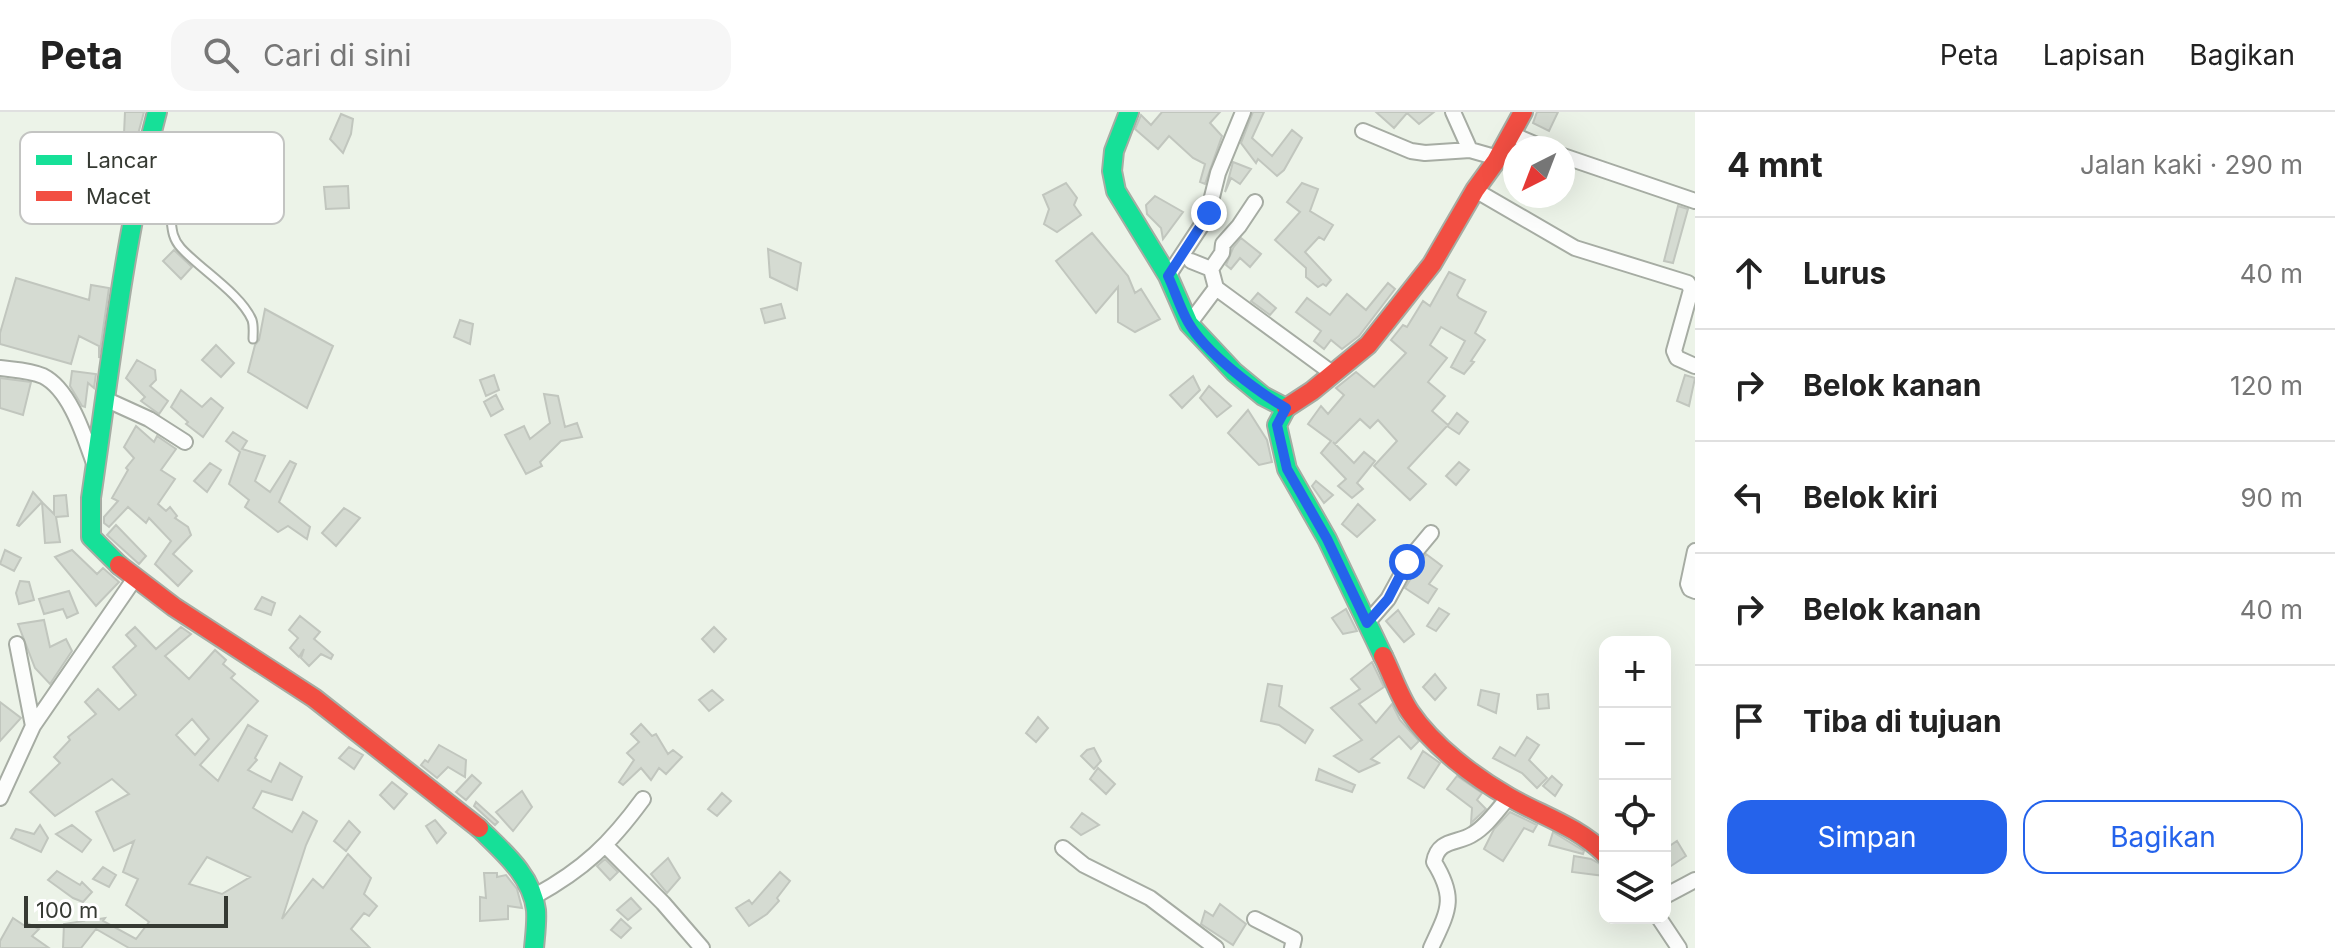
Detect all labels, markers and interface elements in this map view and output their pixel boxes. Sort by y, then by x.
search box [171,19,731,91]
text: Peta [40,32,123,78]
icon: search [199,33,243,77]
text: Cari di sini [263,37,412,73]
text: Peta [1940,38,1999,72]
text: Lapisan [2043,38,2145,72]
text: Bagikan [2189,38,2295,72]
legend [20,132,284,224]
north arrow [1503,136,1575,208]
text: 4 mnt [1727,144,1823,185]
text: Lancar [86,147,157,173]
text: Jalan kaki · 290 m [2080,149,2303,180]
text: Macet [86,183,151,209]
route end [1191,195,1227,231]
icon: ahead [1727,251,1771,295]
text: Lurus [1803,255,1886,291]
text: 40 m [2240,258,2303,289]
icon: right [1727,363,1771,407]
text: Belok kanan [1803,367,1981,403]
text: 120 m [2230,370,2303,401]
icon: left [1727,475,1771,519]
text: Belok kiri [1803,479,1938,515]
text: 90 m [2240,482,2303,513]
route start [1389,544,1425,580]
icon: right [1727,587,1771,631]
text: Belok kanan [1803,591,1981,627]
text: 40 m [2240,594,2303,625]
map controls [1599,636,1671,924]
button: + [1599,636,1671,708]
icon: arrive [1727,699,1771,743]
text: Tiba di tujuan [1803,703,2002,739]
button: − [1599,708,1671,780]
button: locate [1599,780,1671,852]
button: Simpan [1727,800,2007,874]
button: Bagikan [2023,800,2303,874]
button: layers [1599,852,1671,924]
scale bar [24,892,228,928]
text: 100 m [36,897,98,923]

